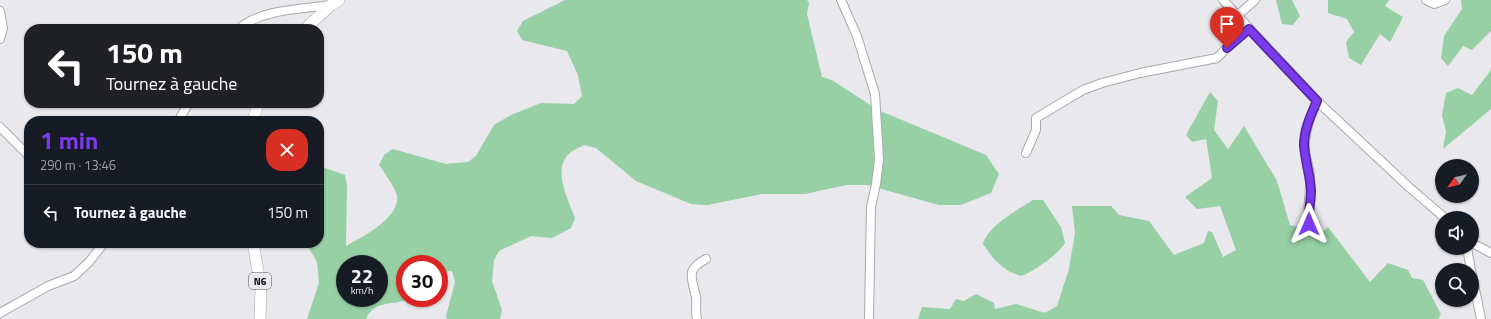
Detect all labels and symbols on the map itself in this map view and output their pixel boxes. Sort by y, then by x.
pin [1210,7.0,1244,48]
north arrow [1435,159,1479,203]
position arrow [1288,203,1330,245]
speed limit sign: 30 [396,255,448,307]
road number: N6 [249,273,271,289]

